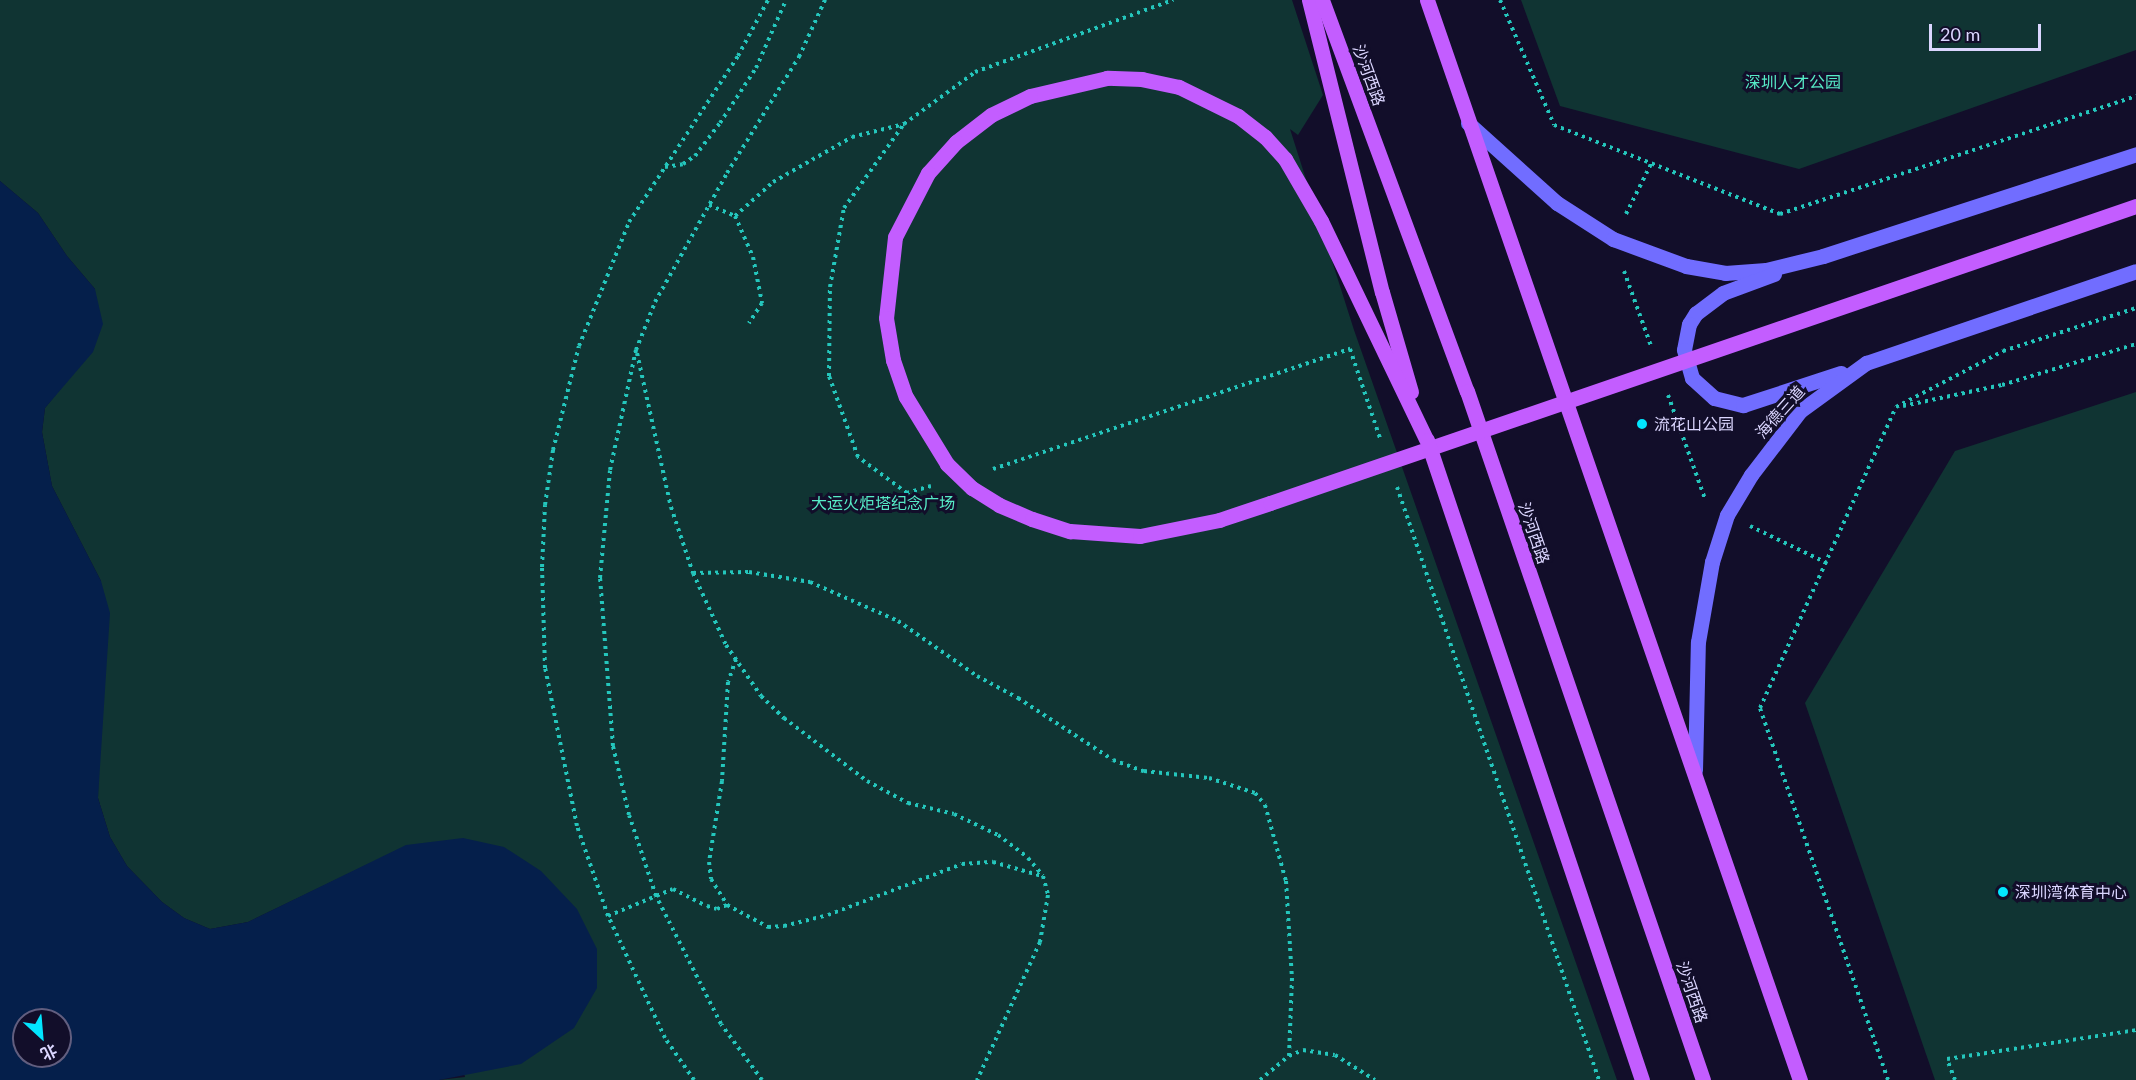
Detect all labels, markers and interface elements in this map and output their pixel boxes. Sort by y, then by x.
scale bar [1932,12,2044,50]
text: 20 m [1940,23,1980,45]
street label: 沙河西路 [1349,42,1389,108]
park label: 深圳人才公园 [1745,72,1841,92]
street label: 海德三道 [1751,382,1809,442]
place label: 流花山公园 [1654,414,1734,434]
marker: 流花山公园 [1635,417,1649,431]
park label: 大运火炬塔纪念广场 [811,493,955,513]
street label: 沙河西路 [1515,500,1553,566]
place label: 深圳湾体育中心 [2015,882,2127,902]
marker: 深圳湾体育中心 [1996,885,2010,899]
street label: 沙河西路 [1673,959,1711,1025]
north arrow [12,1008,72,1068]
text: 北 [38,1041,61,1065]

